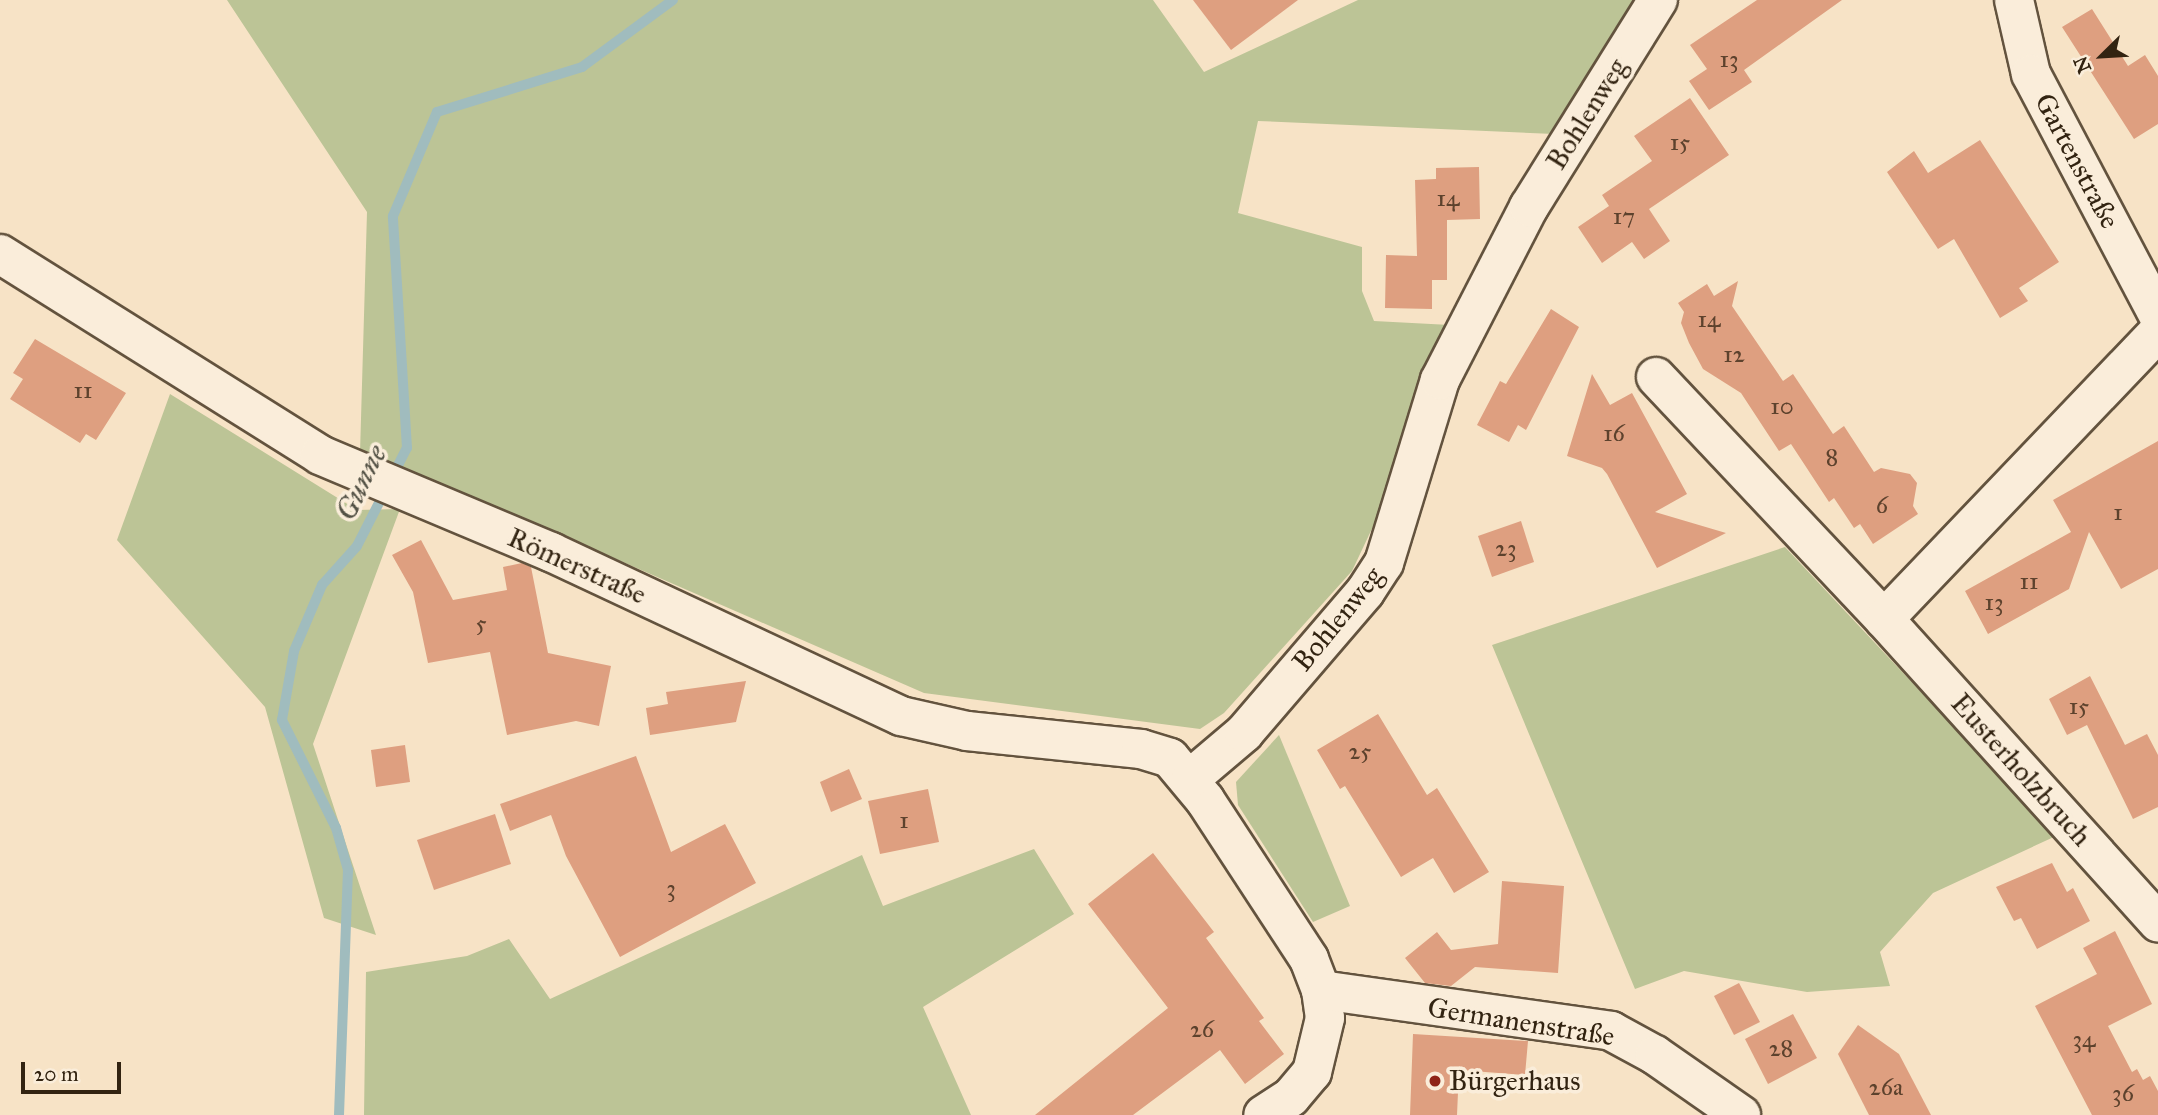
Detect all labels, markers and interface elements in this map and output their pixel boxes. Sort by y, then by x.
north arrow [2067,21,2137,91]
house number: 13 [1719,46,1739,74]
street label: Bohlenweg [1540,52,1634,176]
text: N [2069,53,2096,77]
street label: Gartenstraße [2027,88,2127,234]
house number: 15 [1670,129,1690,157]
house number: 14 [1437,185,1459,213]
house number: 17 [1613,203,1635,231]
house number: 14 [1698,306,1720,334]
house number: 12 [1723,341,1745,369]
house number: 11 [74,377,92,405]
house number: 10 [1770,393,1794,421]
house number: 16 [1603,420,1625,448]
water label: Gunne [328,440,394,526]
house number: 8 [1826,444,1838,472]
house number: 6 [1876,492,1888,520]
house number: 1 [2113,499,2123,527]
street label: Römerstraße [503,521,651,611]
house number: 23 [1495,535,1517,563]
street label: Bohlenweg [1286,560,1390,678]
house number: 11 [2020,568,2038,596]
house number: 13 [1984,589,2004,617]
house number: 5 [475,610,487,638]
street label: Eusterholzbruch [1944,687,2098,853]
house number: 15 [2069,693,2089,721]
house number: 25 [1349,738,1371,766]
house number: 1 [899,807,909,835]
house number: 3 [666,875,676,903]
street label: Germanenstraße [1425,991,1617,1053]
house number: 26 [1190,1016,1214,1044]
house number: 34 [2073,1026,2095,1054]
house number: 28 [1769,1035,1793,1063]
scale bar [24,1048,124,1092]
text: 20 m [34,1061,79,1087]
place label: Bürgerhaus [1449,1064,1580,1098]
marker: Bürgerhaus [1427,1073,1443,1089]
house number: 26a [1869,1074,1903,1102]
house number: 36 [2112,1080,2134,1108]

